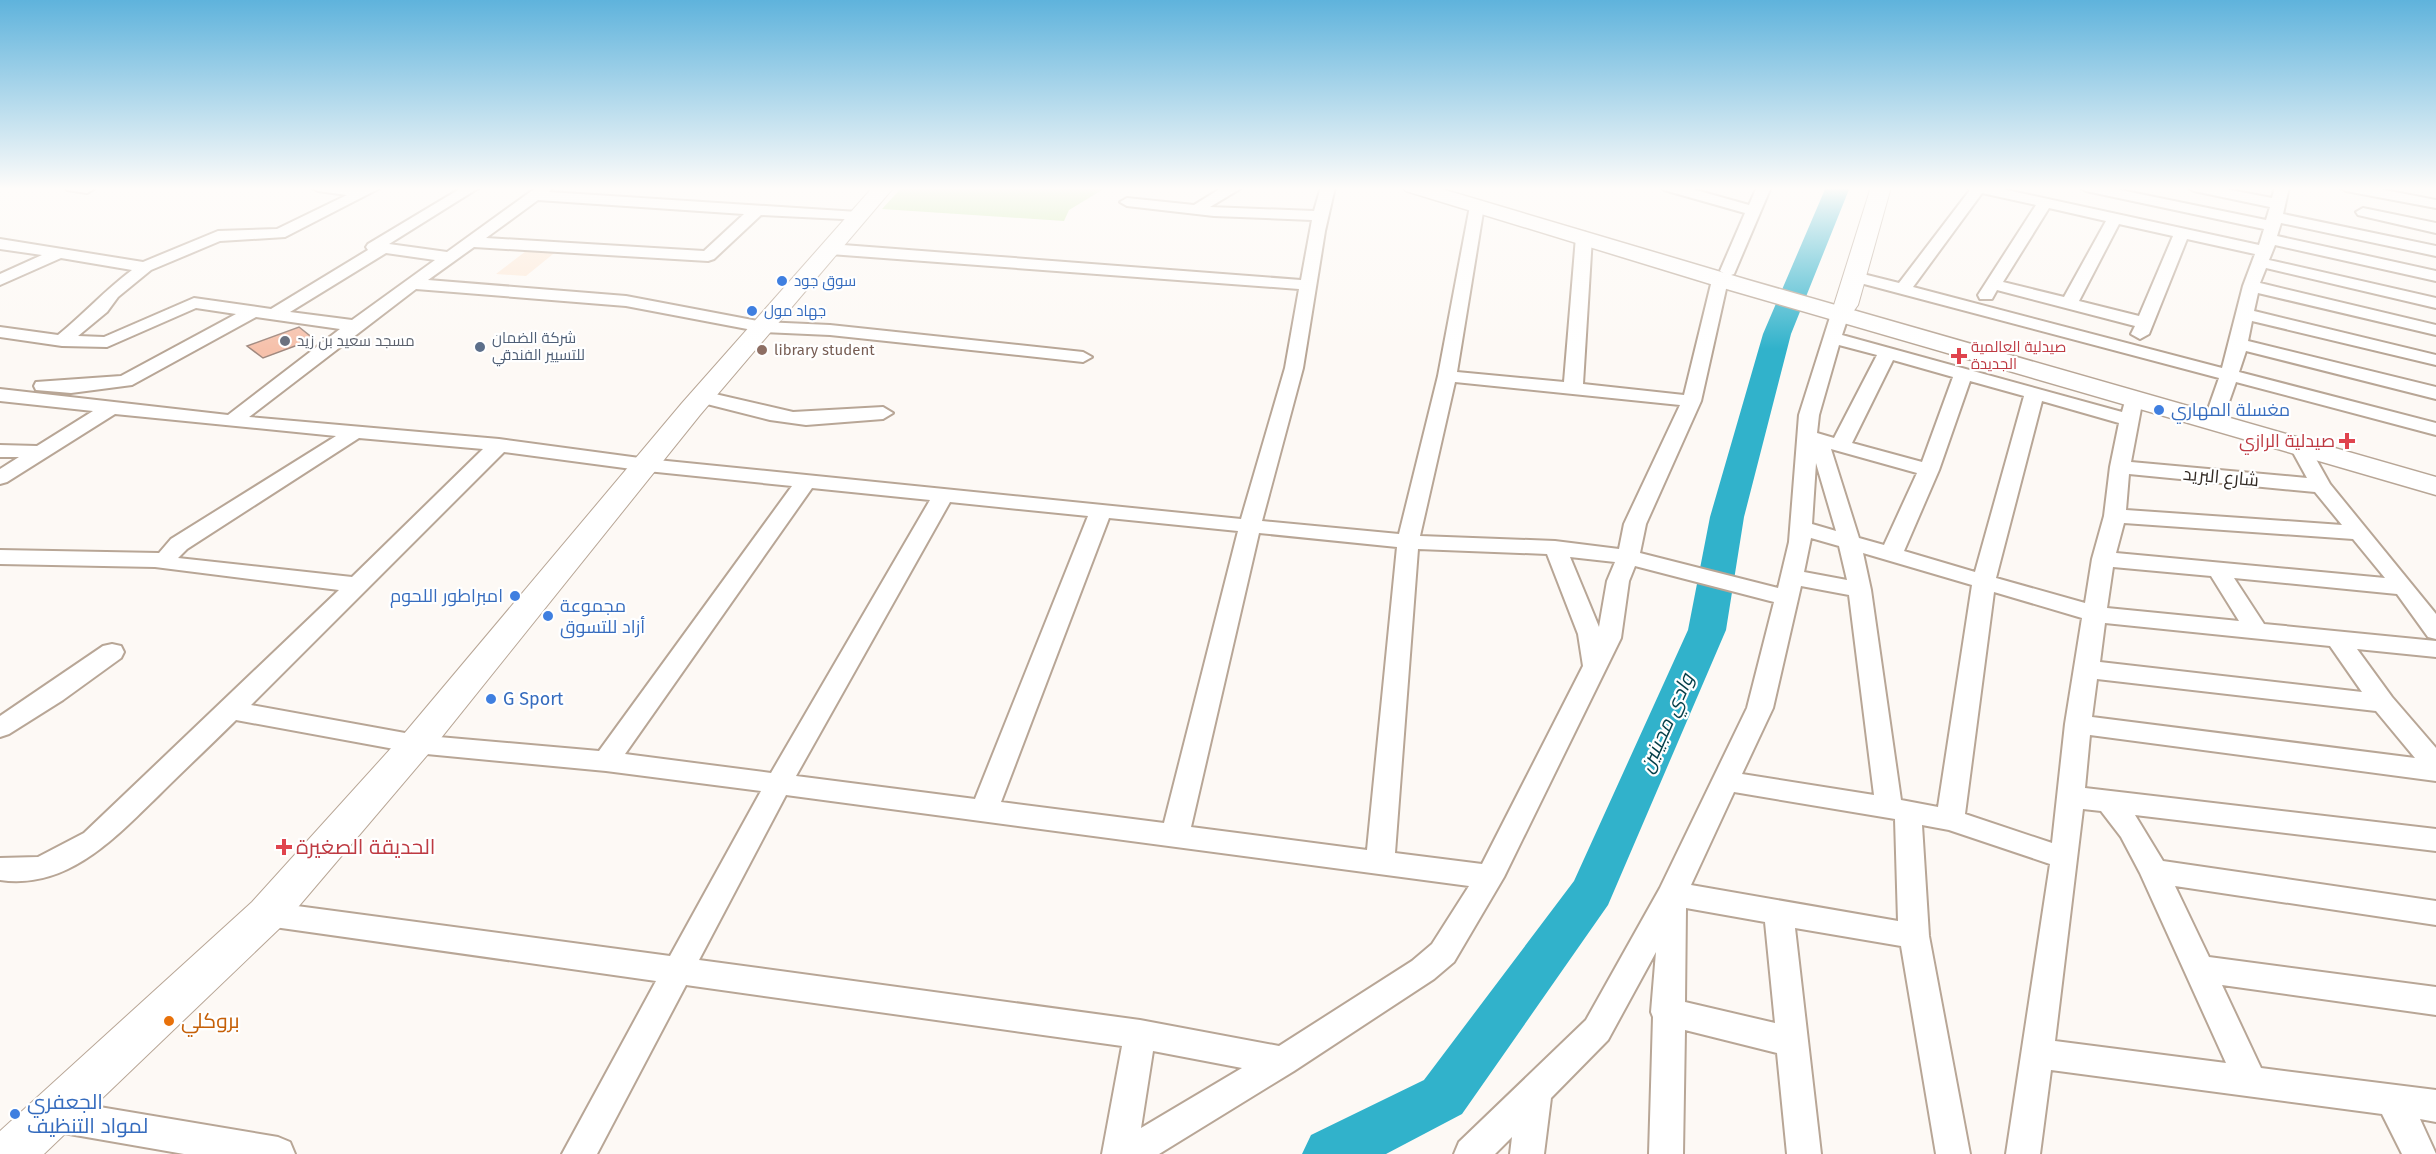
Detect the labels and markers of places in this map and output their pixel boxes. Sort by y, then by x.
place label: سوق جود [794,272,856,291]
marker: سوق جود [775,274,789,288]
place label: جهاد مول [764,302,826,321]
marker: جهاد مول [745,304,759,318]
place label: شركة الضمان للتسيير الفندقي [492,329,585,367]
place label: مسجد سعيد بن زيد [297,332,415,351]
marker: مسجد سعيد بن زيد [278,334,292,348]
place label: صيدلية العالمية الجديدة [1971,338,2066,373]
marker: شركة الضمان للتسيير الفندقي [473,340,487,354]
place label: library student [774,341,875,359]
marker: library student [755,343,769,357]
marker: صيدلية العالمية الجديدة [1952,349,1966,363]
place label: مغسلة المهاري [2171,399,2290,424]
marker: مغسلة المهاري [2152,403,2166,417]
place label: صيدلية الرازي [2239,430,2335,455]
marker: صيدلية الرازي [2340,434,2354,448]
place label: امبراطور اللحوم [390,585,503,608]
marker: امبراطور اللحوم [508,589,522,603]
place label: مجموعة أزاد للتسوق [560,595,645,639]
marker: مجموعة أزاد للتسوق [541,609,555,623]
place label: G Sport [503,688,564,710]
marker: G Sport [484,692,498,706]
place label: الحديقة الصغيرة [296,834,435,860]
marker: الحديقة الصغيرة [277,840,291,854]
place label: بروكلي [181,1008,240,1037]
marker: بروكلي [162,1014,176,1028]
place label: الجعفري لمواد التنظيف [27,1089,148,1139]
marker: الجعفري لمواد التنظيف [8,1107,22,1121]

